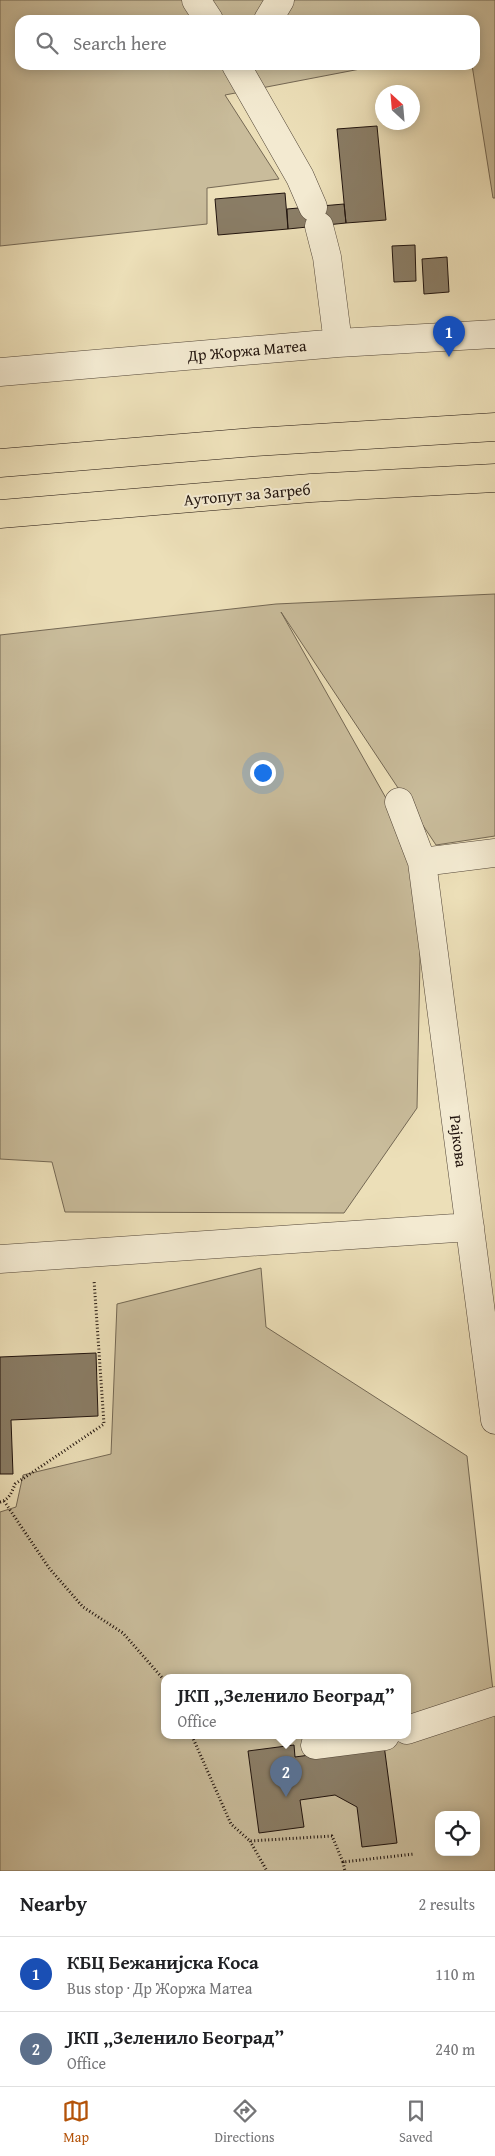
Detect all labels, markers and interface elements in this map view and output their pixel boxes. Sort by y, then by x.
search box [15,15,480,70]
icon: search [33,29,61,57]
text: Search here [73,29,167,57]
north arrow [375,85,420,130]
pin: 1 [433,316,465,357]
street label: Др Жоржа Матеа [186,333,308,367]
street label: Аутопут за Загреб [183,477,311,511]
your location [250,760,276,786]
street label: Рајкова [444,1113,474,1169]
popup [161,1674,411,1739]
text: ЈКП „Зеленило Београд” [177,1681,395,1709]
text: Office [177,1709,217,1733]
pin: 2 [270,1756,302,1797]
map controls [435,1811,480,1856]
button: locate [435,1811,480,1856]
text: Nearby [20,1888,87,1919]
text: 2 results [418,1892,475,1916]
text: КБЦ Бежанијска Коса [67,1948,259,1976]
text: 1 [32,1962,40,1986]
text: 110 m [435,1962,475,1986]
text: Bus stop · Др Жоржа Матеа [67,1976,252,2000]
text: ЈКП „Зеленило Београд” [67,2023,284,2051]
text: 2 [32,2037,40,2061]
text: 240 m [435,2037,475,2061]
text: Office [67,2051,106,2075]
tab: Map [62,2097,90,2147]
tab: Directions [214,2097,275,2147]
tab: Saved [399,2097,433,2147]

